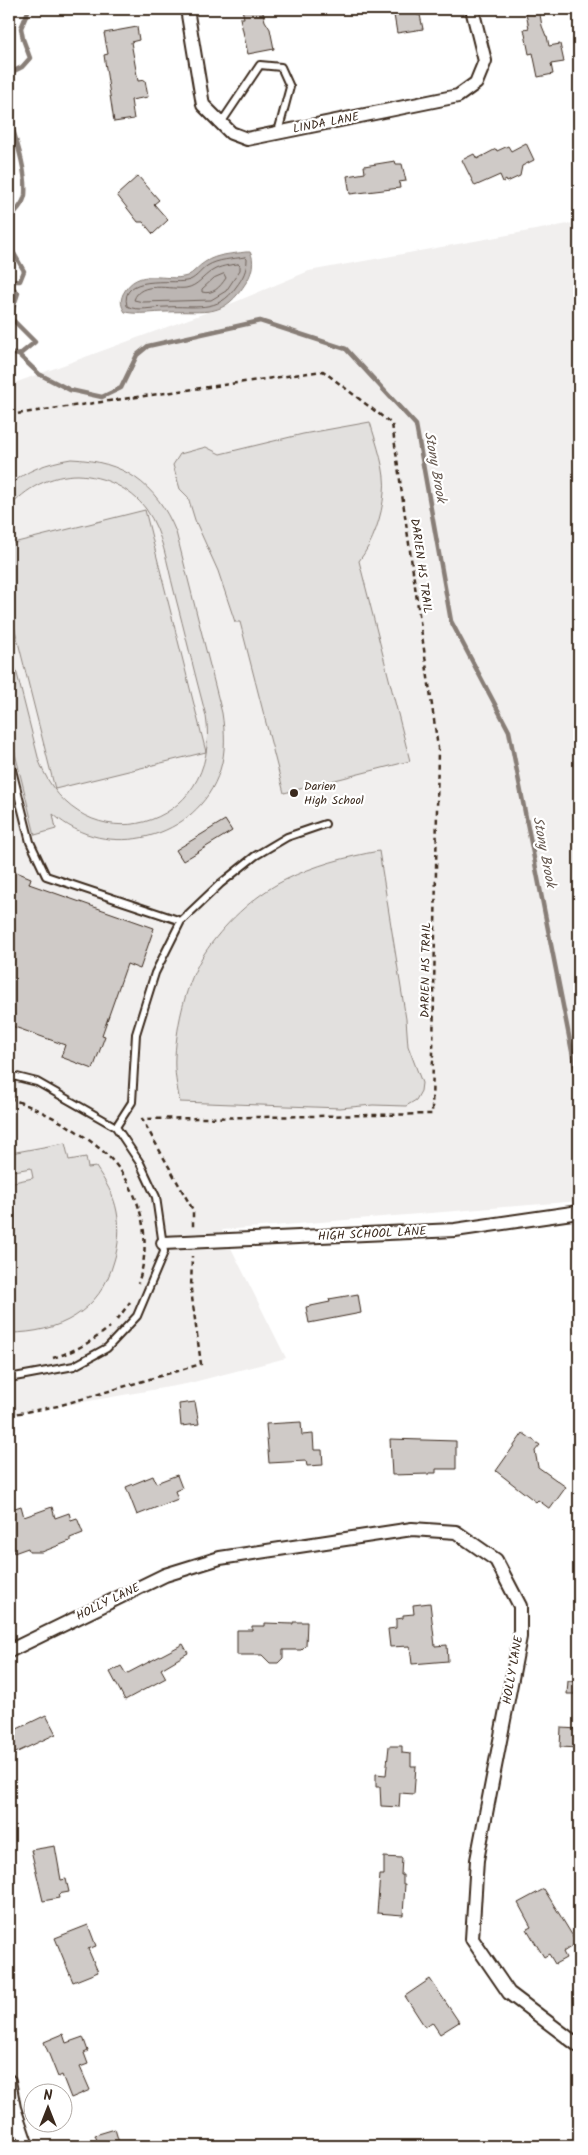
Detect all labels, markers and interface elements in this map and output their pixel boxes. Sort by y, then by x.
street label: LINDA LANE [291,107,362,139]
water label: Stony Brook [418,430,452,507]
street label: DARIEN HS TRAIL [405,517,437,615]
place label: Darien High School [304,777,364,810]
marker: Darien High School [288,787,300,799]
water label: Stony Brook [526,815,562,892]
street label: DARIEN HS TRAIL [416,922,436,1018]
street label: HIGH SCHOOL LANE [317,1222,428,1246]
street label: HOLLY LANE [73,1578,144,1626]
street label: HOLLY LANE [498,1633,529,1706]
north arrow [22,2082,72,2132]
text: N [44,2085,53,2107]

